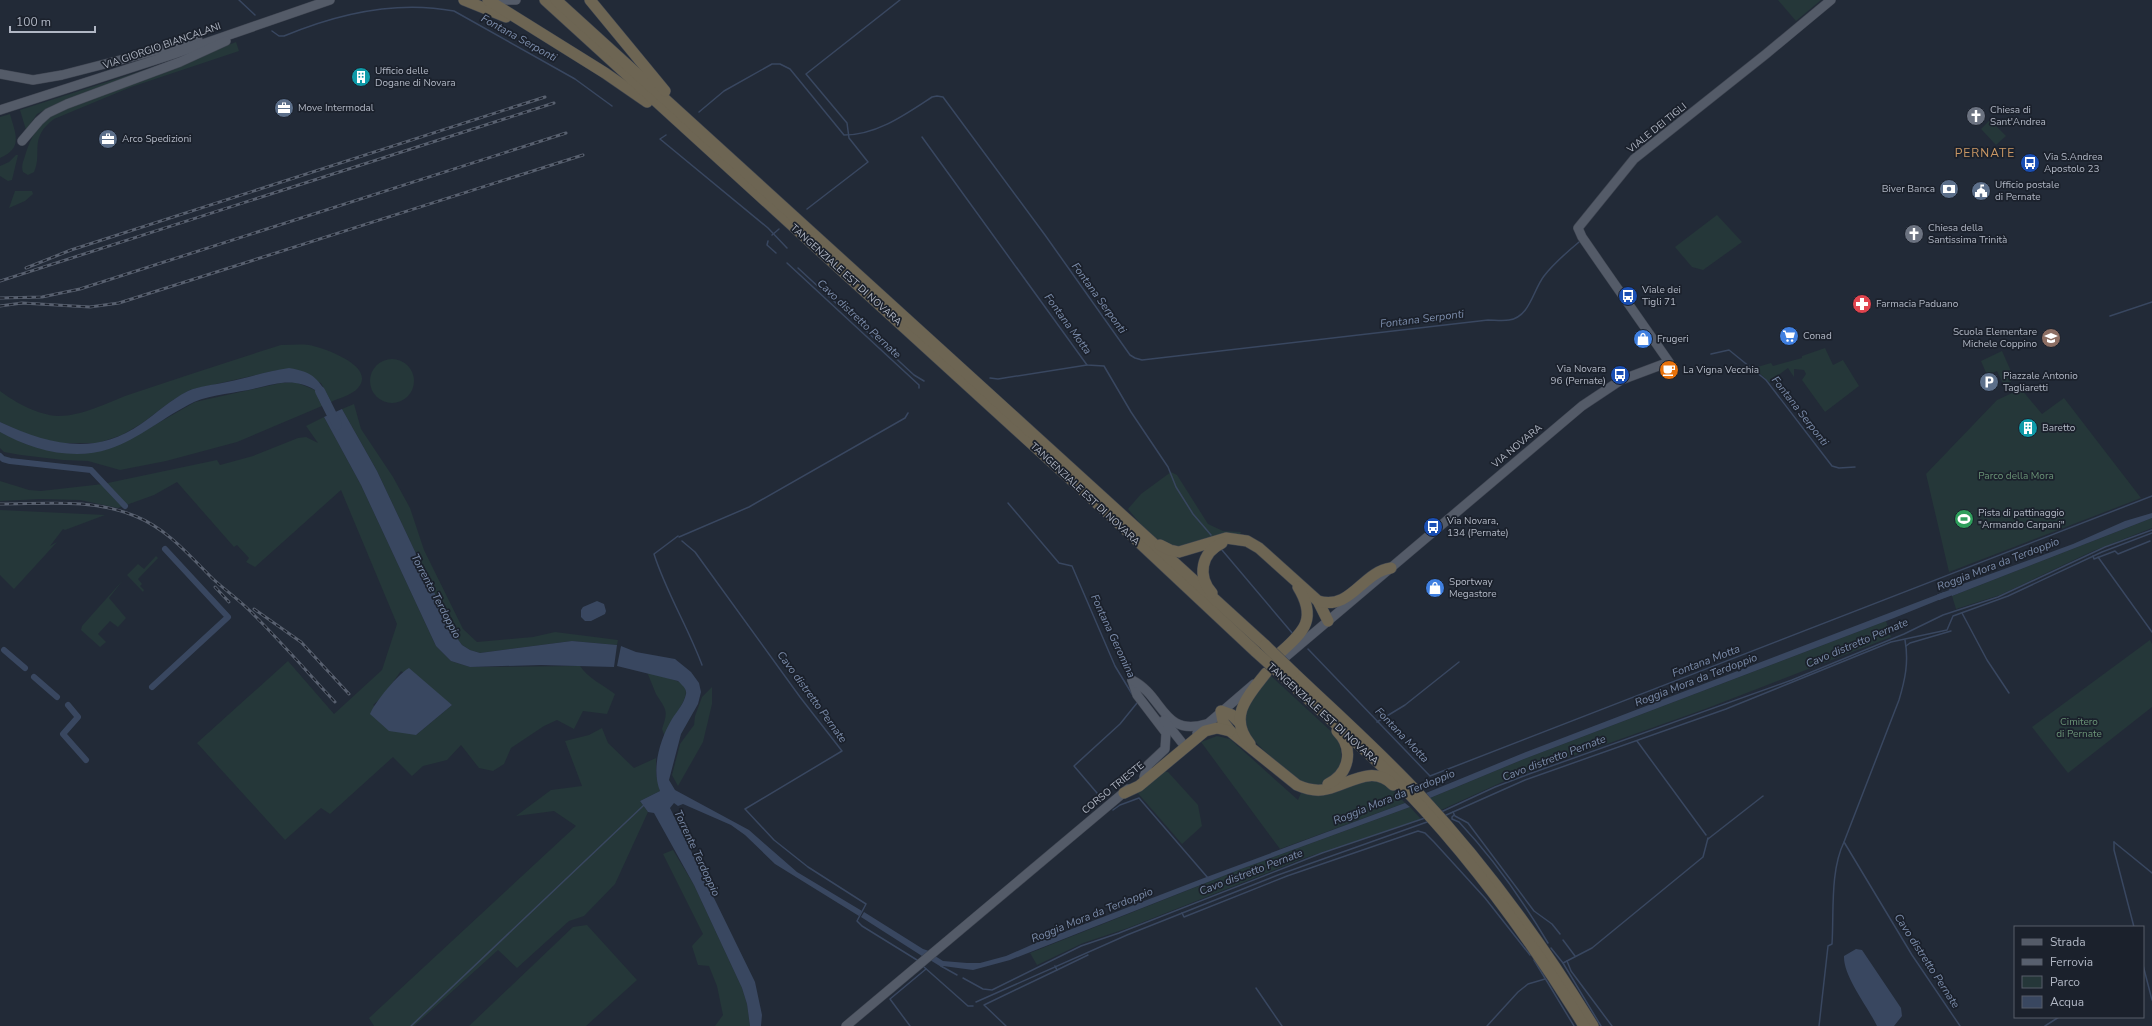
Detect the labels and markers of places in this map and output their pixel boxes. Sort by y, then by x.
place label: Ufficio delle Dogane di Novara [375,64,456,90]
building icon: Ufficio delle Dogane di Novara [350,66,372,88]
office icon: Move Intermodal [273,97,295,119]
place label: Move Intermodal [298,101,374,115]
place label: Chiesa di Sant'Andrea [1990,103,2046,129]
church icon: Chiesa di Sant'Andrea [1965,105,1987,127]
office icon: Arco Spedizioni [97,128,119,150]
place label: Arco Spedizioni [122,132,191,146]
place label: Via S.Andrea Apostolo 23 [2043,150,2103,176]
bus stop icon: Via S.Andrea Apostolo 23 [2019,152,2041,174]
bank icon: Biver Banca [1938,178,1960,200]
place label: Ufficio postale di Pernate [1995,178,2059,204]
public building icon: Ufficio postale di Pernate [1970,180,1992,202]
place label: Biver Banca [1882,182,1935,196]
place label: Chiesa della Santissima Trinità [1928,221,2007,247]
church icon: Chiesa della Santissima Trinità [1903,223,1925,245]
place label: Viale dei Tigli 71 [1641,283,1681,309]
bus stop icon: Viale dei Tigli 71 [1617,285,1639,307]
pharmacy icon: Farmacia Paduano [1851,293,1873,315]
place label: Farmacia Paduano [1876,297,1959,311]
supermarket icon: Conad [1778,325,1800,347]
place label: Scuola Elementare Michele Coppino [1953,325,2037,351]
school or university icon: Scuola Elementare Michele Coppino [2040,327,2062,349]
shop icon: Frugeri [1632,328,1654,350]
place label: Conad [1803,329,1832,343]
place label: Frugeri [1657,332,1689,346]
cafe icon: La Vigna Vecchia [1658,359,1680,381]
place label: Via Novara 96 (Pernate) [1550,362,1606,388]
place label: La Vigna Vecchia [1683,363,1759,377]
bus stop icon: Via Novara 96 (Pernate) [1609,364,1631,386]
place label: Piazzale Antonio Tagliaretti [2003,369,2078,395]
parking icon: Piazzale Antonio Tagliaretti [1978,371,2000,393]
building icon: Baretto [2017,417,2039,439]
place label: Baretto [2042,421,2076,435]
place label: Pista di pattinaggio "Armando Carpani" [1978,506,2065,532]
sports icon: Pista di pattinaggio "Armando Carpani" [1953,508,1975,530]
place label: Via Novara, 134 (Pernate) [1446,514,1509,540]
bus stop icon: Via Novara, 134 (Pernate) [1422,516,1444,538]
place label: Sportway Megastore [1449,575,1497,601]
shop icon: Sportway Megastore [1424,577,1446,599]

